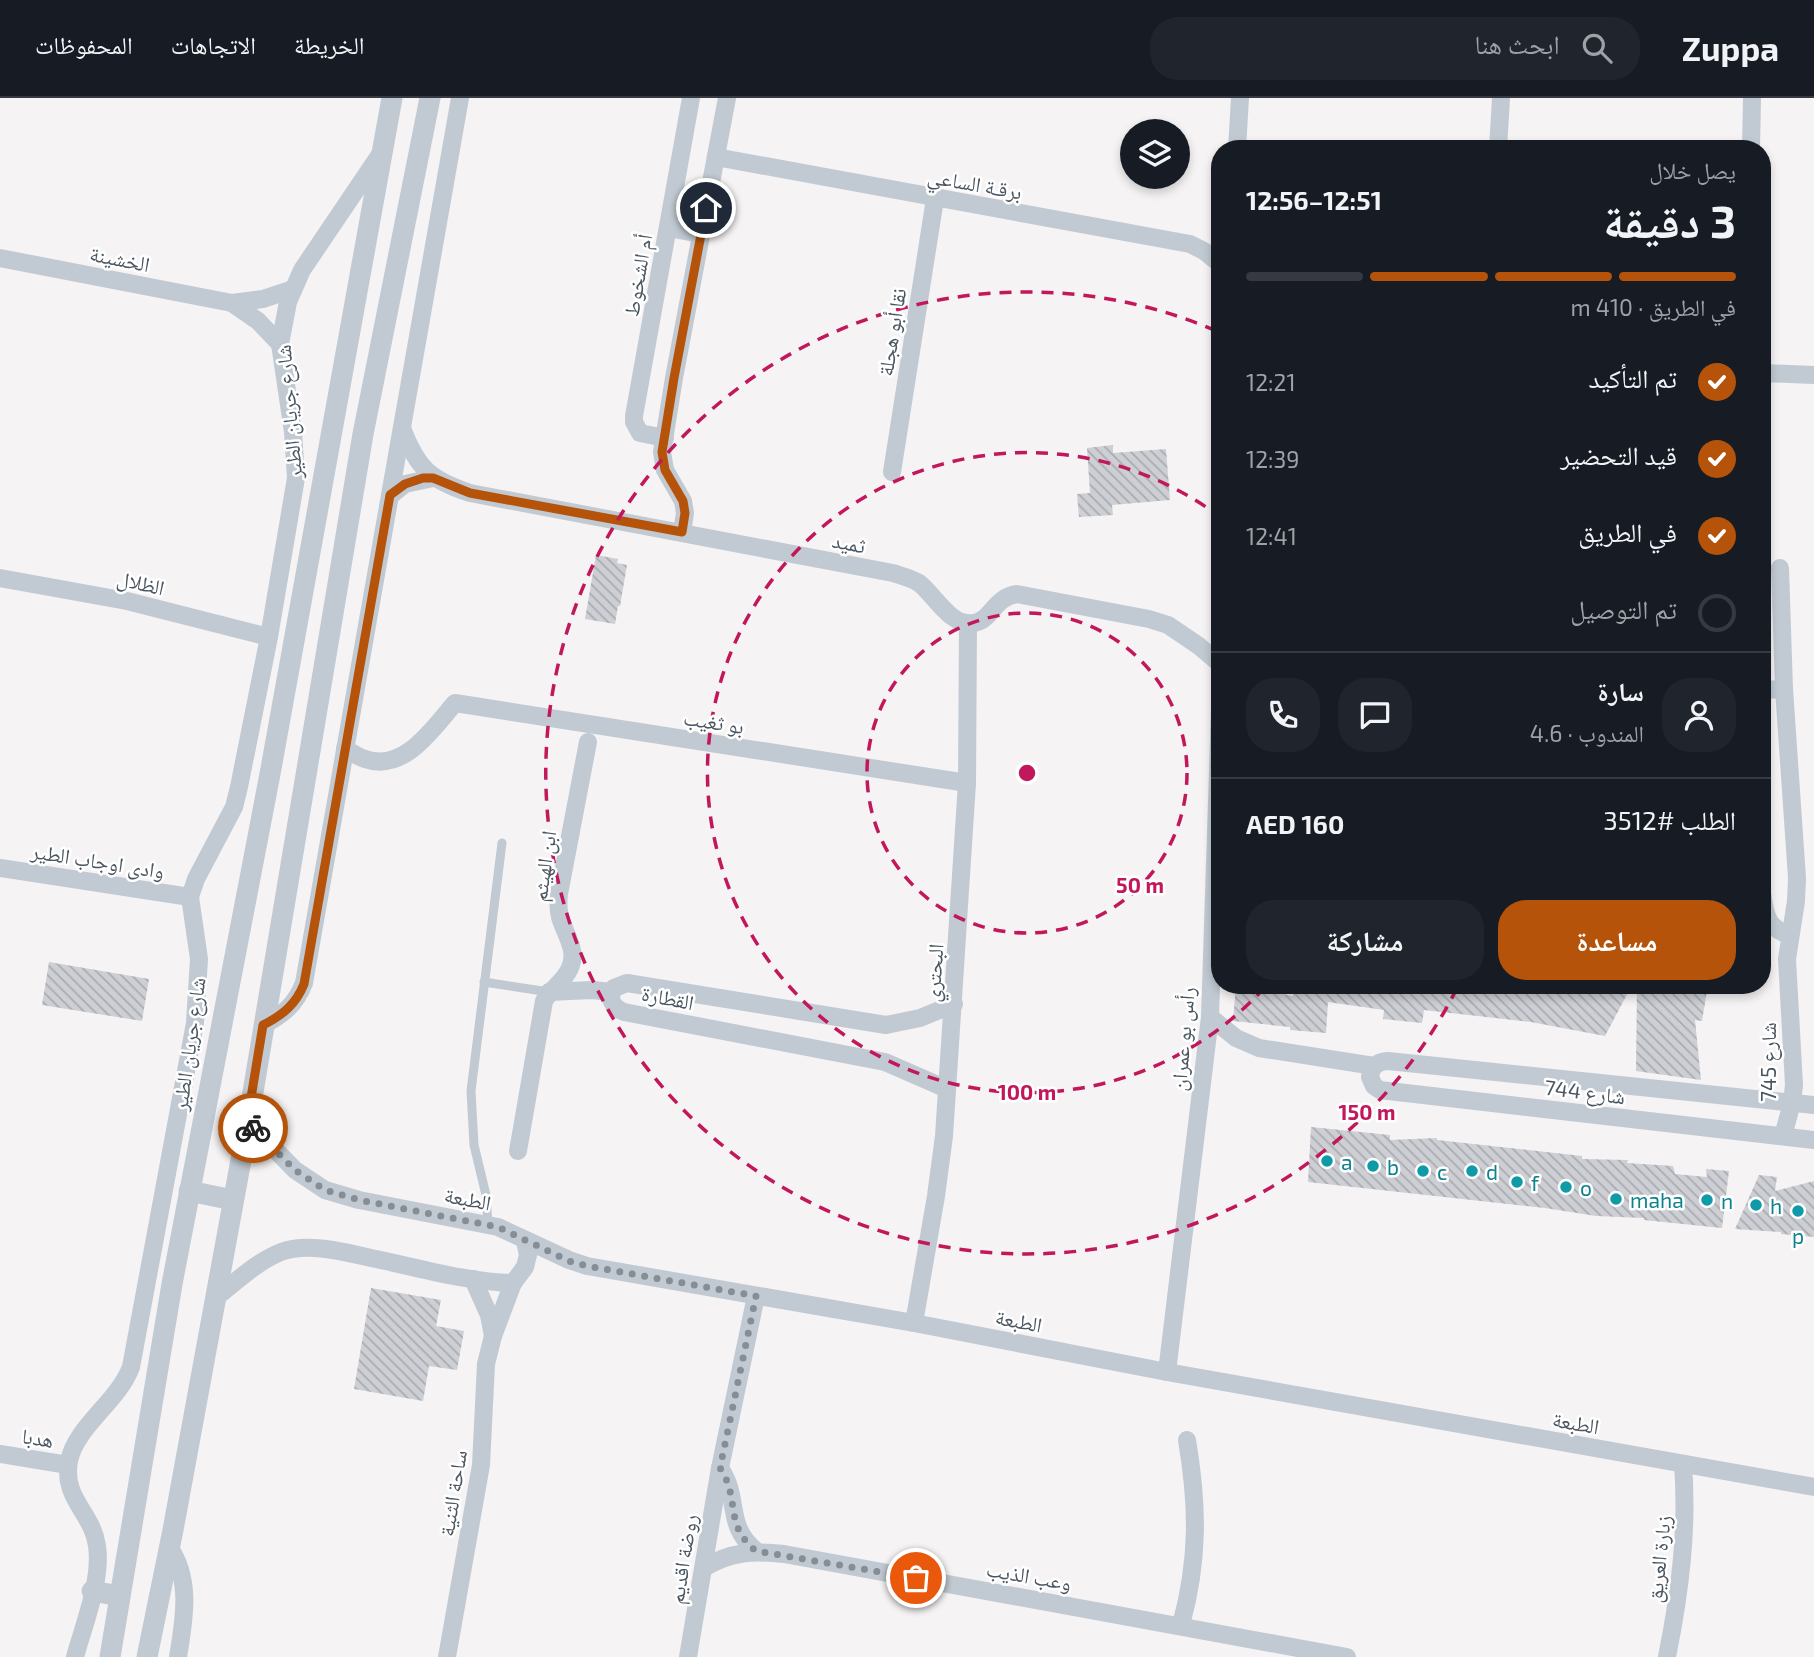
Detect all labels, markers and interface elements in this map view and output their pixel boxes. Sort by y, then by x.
search box [1150,17,1640,80]
text: ابحث هنا [1475,28,1560,59]
text: Zuppa [1682,28,1779,68]
icon: search [1578,29,1616,67]
text: المحفوظات [35,30,133,59]
text: الاتجاهات [171,30,256,59]
text: الخريطة [294,30,365,59]
map controls [1120,119,1190,189]
button: layers [1120,119,1190,189]
text: يصل خلال [1649,156,1736,184]
street label: برقـة الساعي [925,162,1024,209]
pin [676,178,736,238]
text: 12:51–12:56 [1246,184,1382,215]
icon: home [687,189,725,227]
text: 3 دقيقة [1603,192,1736,247]
street label: أم الشخوط [617,232,659,319]
street label: الخشينة [88,240,152,276]
street label: نقا أبو هجلة [872,286,911,378]
text: في الطريق · 410 m [1570,293,1736,321]
street label: شارع جريان الطير [270,344,308,481]
text: تم التأكيد [1588,362,1677,393]
icon: check [1698,363,1736,401]
text: 12:21 [1246,368,1296,396]
text: قيد التحضير [1560,439,1677,470]
icon: check [1698,440,1736,478]
text: 12:39 [1246,445,1299,473]
text: في الطريق [1578,516,1677,547]
icon: check [1698,517,1736,555]
text: 12:41 [1246,522,1297,550]
street label: ثميد [830,527,868,558]
street label: الظلال [115,564,167,601]
text: تم التوصيل [1570,593,1677,624]
text: سارة [1597,675,1644,706]
button: phone [1246,678,1320,752]
button: chat [1338,678,1412,752]
button: person [1662,678,1736,752]
street label: بو ثغيب [682,704,746,739]
text: المندوب · 4.6 [1530,719,1644,747]
centre of rings [1015,761,1039,785]
text: الطلب #3512 [1603,804,1736,835]
text: AED 160 [1246,808,1344,839]
street label: ابن الهيثم [526,829,563,904]
street label: وادى اوجاب الطير [29,837,166,884]
text: 50 m [1116,872,1164,897]
button: مشاركة [1246,900,1484,980]
button: مساعدة [1498,900,1736,980]
street label: البحتري [918,943,953,1003]
street label: شارع جريان الطير [166,976,212,1114]
street label: القطارة [640,980,696,1014]
street label: رأس بو عمران [1165,986,1201,1092]
street label: شارع 745 [1755,1022,1782,1102]
street label: شارع 744 [1543,1074,1627,1110]
text: 100 m [998,1079,1056,1104]
courier [218,1093,288,1163]
text: 150 m [1339,1099,1395,1124]
icon: bike [234,1109,272,1147]
place label: a [1341,1149,1353,1174]
marker: a [1319,1153,1335,1169]
place label: b [1387,1154,1399,1179]
marker: b [1365,1158,1381,1174]
place label: c [1437,1159,1447,1184]
place label: d [1486,1159,1498,1184]
marker: c [1415,1163,1431,1179]
marker: d [1464,1163,1480,1179]
place label: f [1531,1170,1540,1195]
marker: f [1509,1174,1525,1190]
place label: o [1580,1175,1592,1200]
marker: o [1558,1179,1574,1195]
street label: الطبعة [442,1181,493,1215]
place label: maha [1630,1187,1684,1212]
place label: n [1721,1188,1733,1213]
marker: maha [1608,1191,1624,1207]
marker: n [1699,1192,1715,1208]
place label: h [1770,1193,1782,1218]
marker: h [1748,1197,1764,1213]
marker: p [1790,1203,1806,1219]
place label: p [1792,1223,1804,1248]
street label: الطبعة [993,1303,1044,1337]
street label: الطبعة [1551,1406,1601,1439]
street label: هدبا [20,1422,56,1452]
street label: ساحة الثنية [433,1448,471,1538]
street label: روضة اقديم [663,1512,704,1606]
street label: زبارة العريق [1641,1514,1677,1604]
pin [886,1548,946,1608]
street label: وعب الذيب [984,1555,1074,1595]
icon: bag [897,1559,935,1597]

